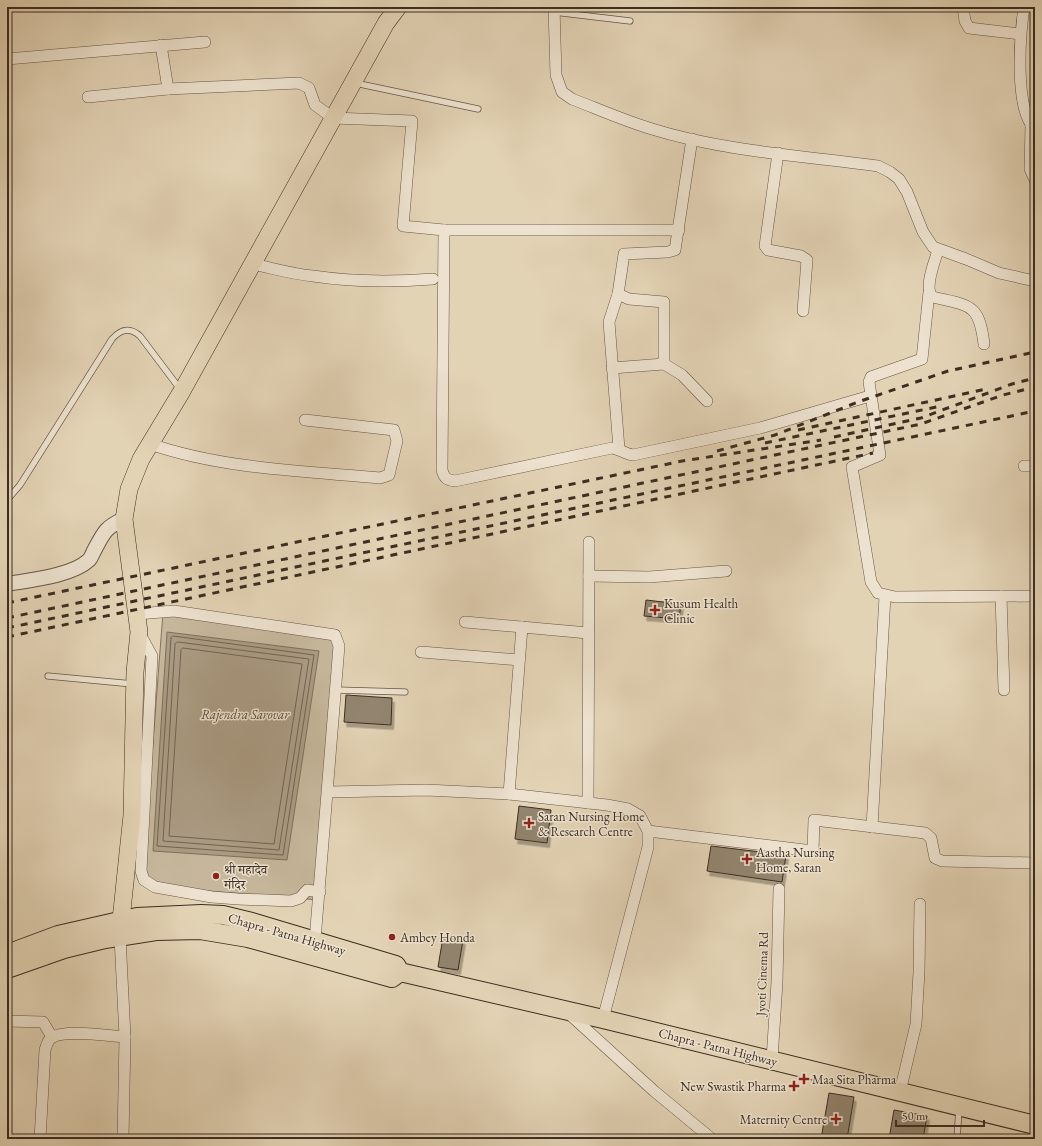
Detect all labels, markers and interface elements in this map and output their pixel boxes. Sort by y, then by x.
place label: Kusum Health Clinic [664,595,738,627]
marker: Kusum Health Clinic [649,604,661,616]
park label: Rajendra Sarovar [201,706,290,723]
place label: Saran Nursing Home & Research Centre [538,808,644,840]
marker: Saran Nursing Home & Research Centre [523,817,535,829]
place label: Aastha Nursing Home, Saran [755,844,835,876]
marker: Aastha Nursing Home, Saran [741,853,753,865]
place label: श्री महादेव मंदिर [223,861,269,893]
marker: श्री महादेव मंदिर [211,871,221,881]
street label: Chapra - Patna Highway [226,909,348,959]
place label: Ambey Honda [399,929,476,946]
street label: Jyoti Cinema Rd [752,931,772,1017]
marker: Ambey Honda [387,932,397,942]
street label: Chapra - Patna Highway [657,1024,779,1070]
place label: Maa Sita Pharma [812,1071,897,1088]
marker: Maa Sita Pharma [799,1074,809,1084]
place label: New Swastik Pharma [680,1078,787,1095]
marker: New Swastik Pharma [789,1081,799,1091]
scale bar [896,1102,984,1128]
text: 50 m [902,1108,926,1124]
place label: Maternity Centre [740,1111,827,1128]
marker: Maternity Centre [830,1113,842,1125]

